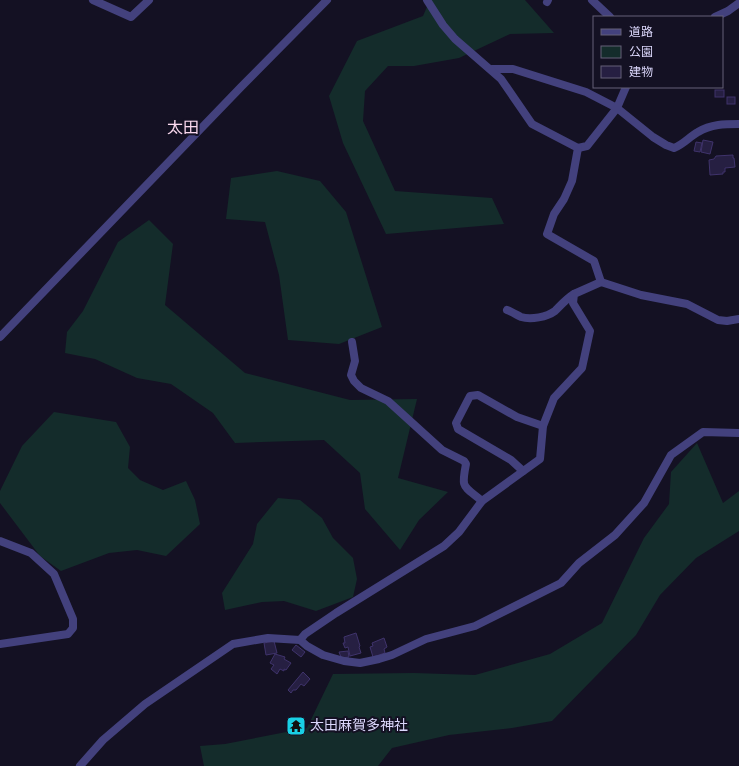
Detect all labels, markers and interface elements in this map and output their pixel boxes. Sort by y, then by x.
legend [593,16,723,88]
text: 道路 [629,25,653,41]
text: 公園 [629,45,653,61]
text: 建物 [629,65,653,81]
district label: 太田 [167,119,199,139]
temple icon: 太田麻賀多神社 [285,715,307,737]
place label: 太田麻賀多神社 [310,718,408,735]

